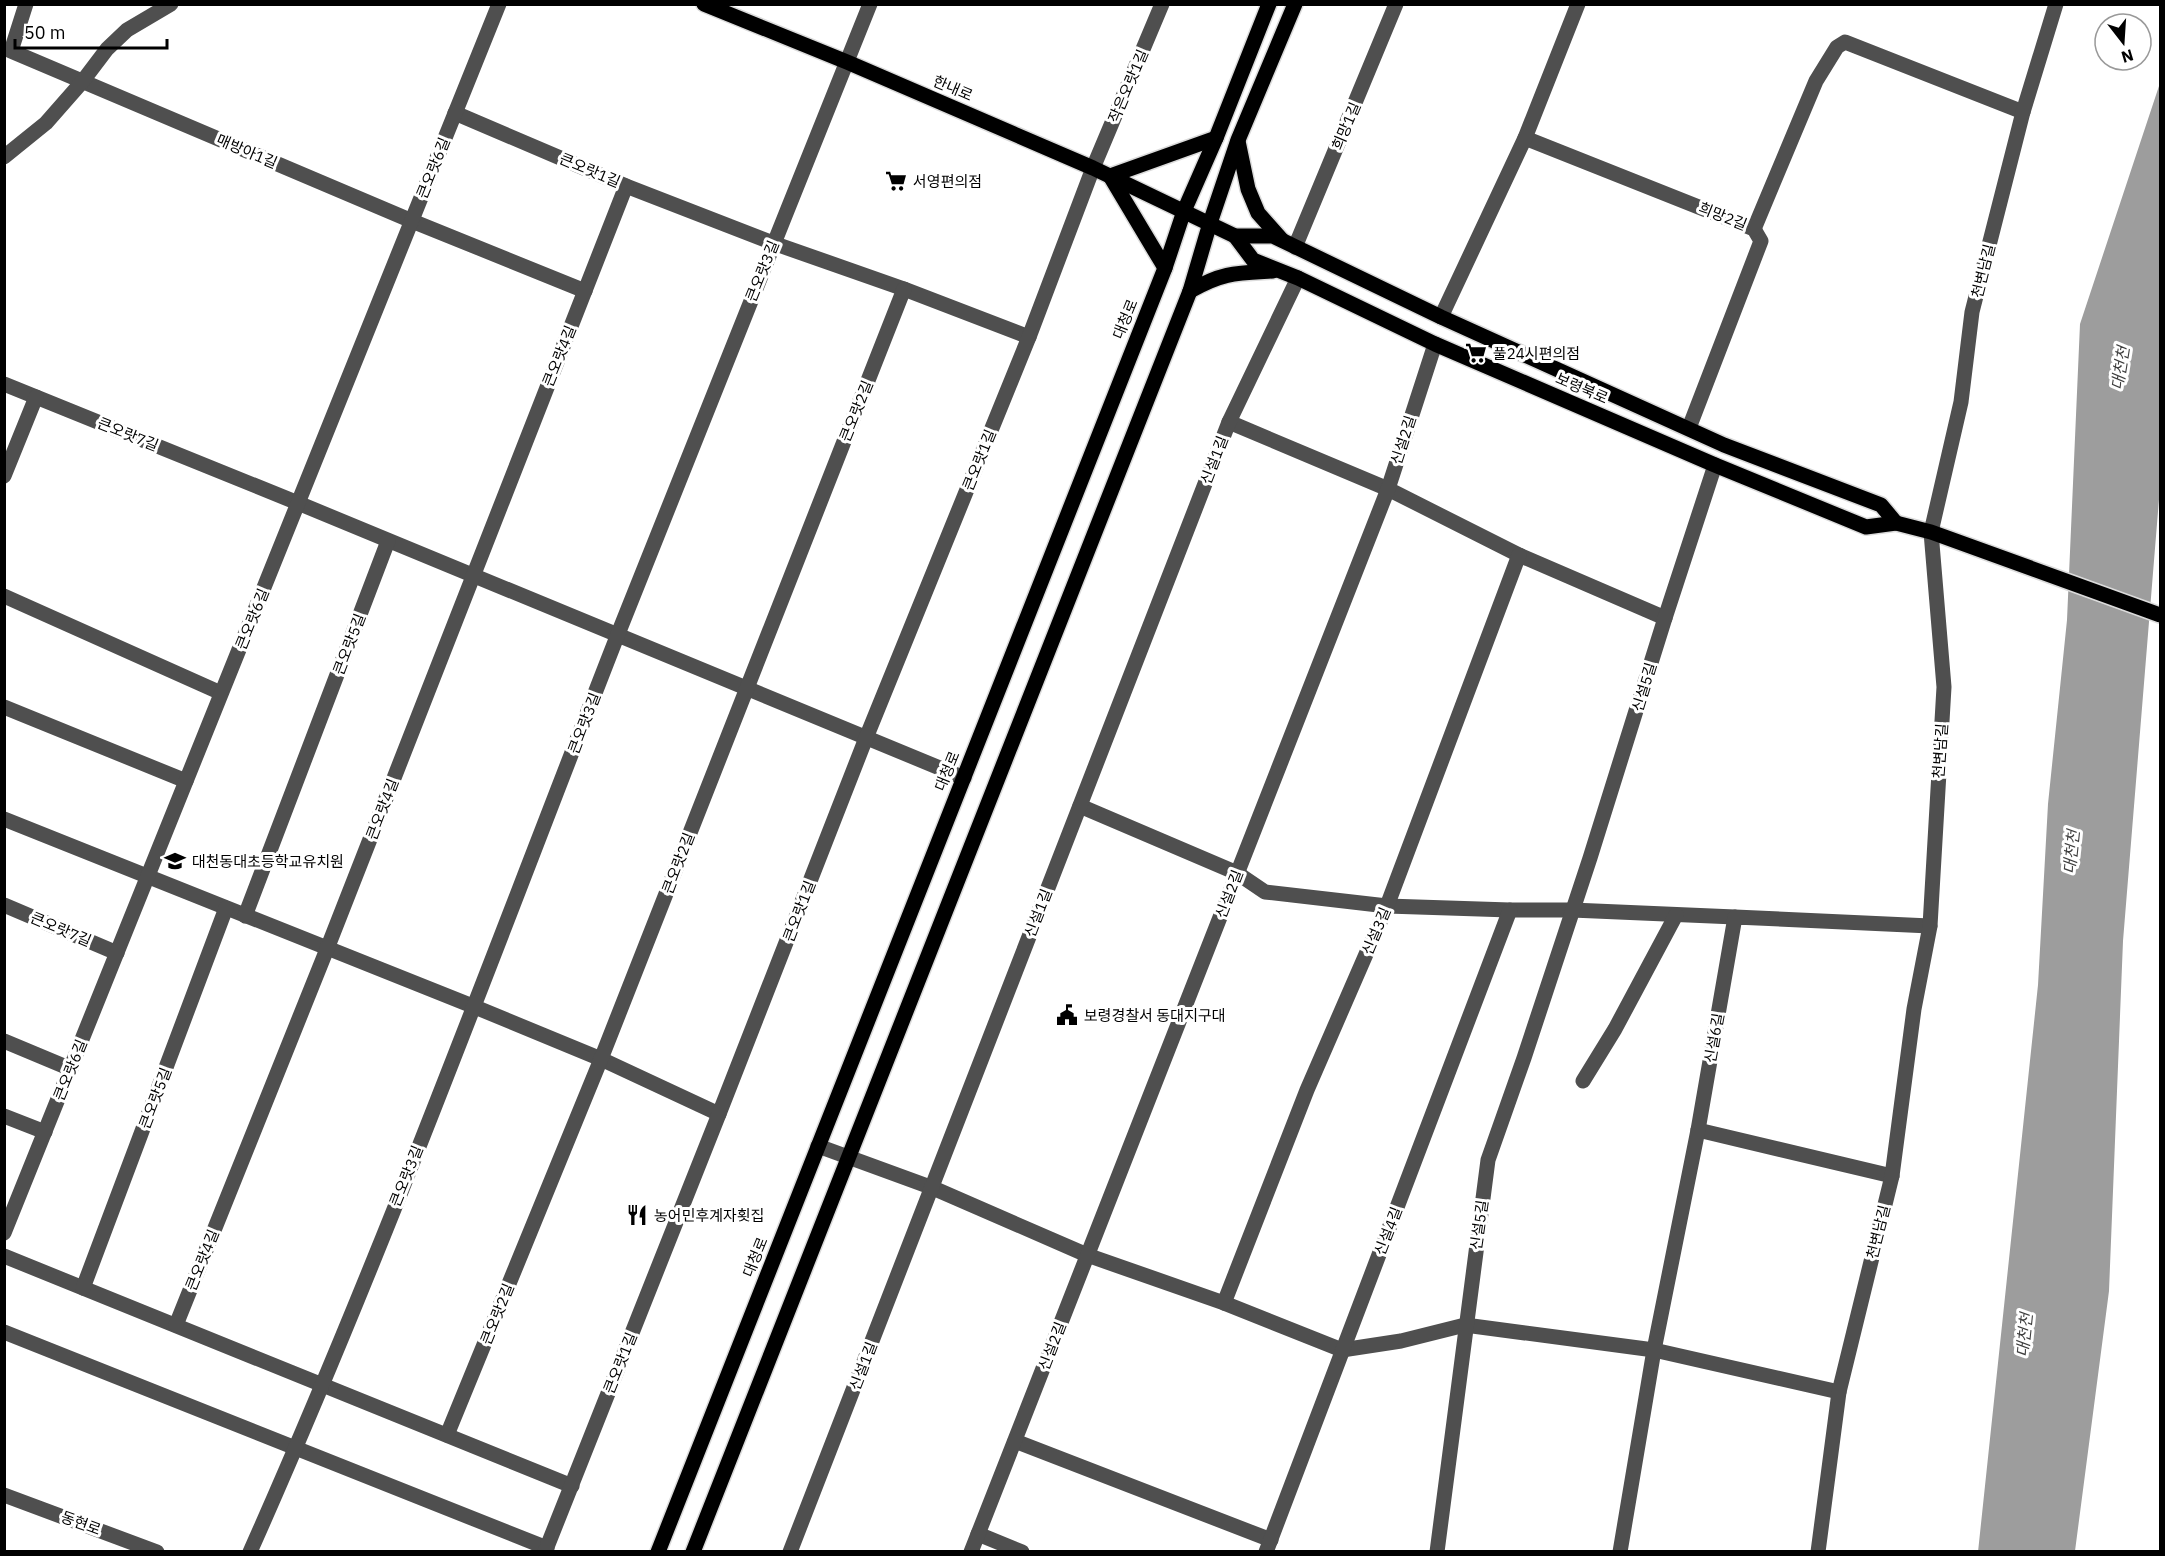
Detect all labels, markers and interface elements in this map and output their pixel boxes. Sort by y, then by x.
scale bar [15,12,166,50]
north arrow [2093,12,2153,72]
text: 50 m [24,21,66,44]
text: N [2119,45,2136,68]
street label: 작은오랏1길 [1104,46,1152,126]
street label: 한내로 [930,71,976,105]
street label: 희망1길 [1327,99,1365,153]
street label: 매방아1길 [214,130,280,172]
street label: 큰오랏6길 [412,135,454,201]
street label: 큰오랏1길 [557,149,623,191]
supermarket icon: 서영편의점 [884,169,908,193]
place label: 서영편의점 [913,172,982,191]
street label: 희망2길 [1696,198,1750,234]
street label: 큰오랏3길 [741,238,783,304]
street label: 천변남길 [1967,242,1999,300]
street label: 대청로 [1108,296,1142,342]
street label: 큰오랏4길 [538,323,580,389]
supermarket icon: 풀24시편의점 [1464,341,1488,365]
water label: 대천천 [2107,342,2134,391]
place label: 풀24시편의점 [1493,344,1580,363]
street label: 보령북로 [1553,368,1611,408]
street label: 큰오랏2길 [835,378,877,444]
street label: 큰오랏7길 [95,413,161,455]
street label: 신설2길 [1386,413,1420,467]
street label: 큰오랏1길 [958,427,1000,493]
street label: 신설1길 [1196,433,1232,487]
street label: 큰오랏6길 [231,586,273,652]
street label: 큰오랏5길 [329,611,369,677]
street label: 신설5길 [1628,660,1660,714]
street label: 큰오랏3길 [564,690,604,756]
street label: 천변남길 [1929,723,1951,779]
street label: 대청로 [930,748,964,794]
street label: 큰오랏4길 [362,776,402,842]
water label: 대천천 [2059,827,2083,875]
street label: 큰오랏2길 [658,830,698,896]
school or university icon: 대천동대초등학교유치원 [163,849,187,873]
place label: 대천동대초등학교유치원 [192,852,344,871]
street label: 신설2길 [1211,867,1247,921]
street label: 큰오랏1길 [779,878,819,944]
street label: 신설1길 [1020,886,1056,940]
street label: 신설3길 [1357,904,1395,958]
street label: 큰오랏7길 [28,908,94,950]
public building icon: 보령경찰서 동대지구대 [1055,1003,1079,1027]
place label: 보령경찰서 동대지구대 [1084,1006,1226,1025]
street label: 신설6길 [1700,1012,1728,1064]
street label: 큰오랏6길 [49,1037,91,1103]
street label: 큰오랏5길 [135,1065,175,1131]
street label: 큰오랏3길 [385,1143,427,1209]
street label: 신설5길 [1466,1199,1492,1251]
restaurant icon: 농어민후계자횟집 [625,1203,649,1227]
street label: 천변남길 [1862,1203,1894,1261]
street label: 신설4길 [1370,1204,1406,1258]
place label: 농어민후계자횟집 [654,1206,764,1225]
street label: 큰오랏4길 [181,1227,223,1293]
street label: 대청로 [738,1234,772,1280]
street label: 큰오랏2길 [476,1281,518,1347]
water label: 대천천 [2012,1310,2036,1358]
street label: 신설2길 [1034,1319,1070,1373]
street label: 큰오랏1길 [599,1330,641,1396]
street label: 신설1길 [845,1339,881,1393]
street label: 동현로 [58,1507,104,1539]

